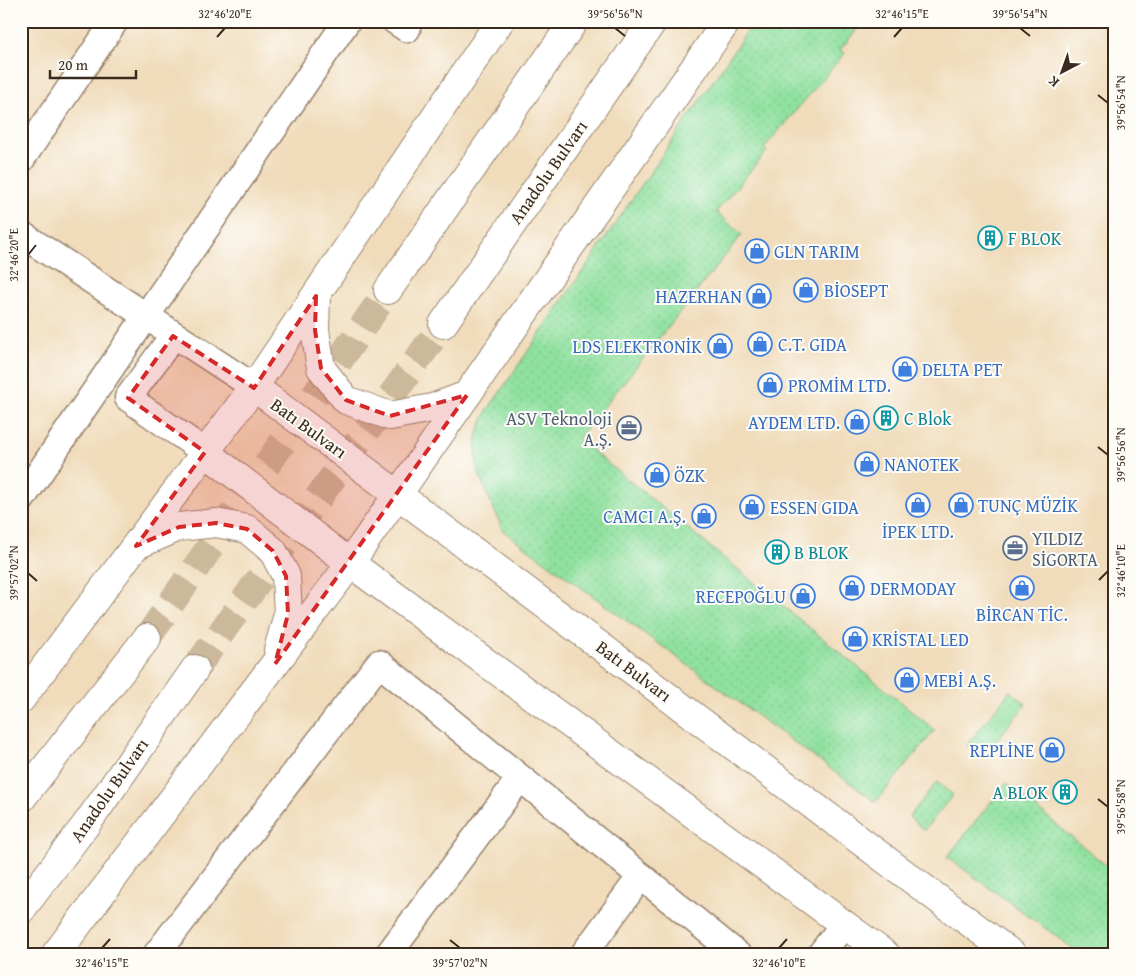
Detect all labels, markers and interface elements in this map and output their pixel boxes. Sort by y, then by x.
text: 32°46'20"E [198,5,252,22]
text: 39°56'56"N [587,5,643,22]
text: 32°46'15"E [875,5,929,22]
text: 39°56'54"N [992,5,1048,22]
scale bar [50,48,136,80]
north arrow [1038,48,1088,98]
text: 20 m [58,54,89,75]
text: K [1043,71,1063,92]
text: 39°56'54"N [1112,75,1129,131]
street label: Anadolu Bulvarı [502,114,594,230]
building icon: F BLOK [977,225,1003,251]
place label: F BLOK [1008,225,1062,252]
text: 32°46'20"E [5,228,22,282]
shop icon: GLN TARIM [744,238,770,264]
place label: GLN TARIM [774,238,860,265]
shop icon: BİOSEPT [793,277,819,303]
place label: BİOSEPT [824,277,888,304]
place label: HAZERHAN [655,283,742,310]
shop icon: HAZERHAN [746,283,772,309]
shop icon: C.T. GIDA [747,331,773,357]
place label: C.T. GIDA [778,331,847,358]
place label: LDS ELEKTRONİK [573,333,702,360]
shop icon: LDS ELEKTRONİK [707,333,733,359]
shop icon: DELTA PET [892,356,918,382]
place label: DELTA PET [922,356,1002,383]
shop icon: PROMİM LTD. [757,372,783,398]
place label: PROMİM LTD. [788,372,891,399]
street label: Batı Bulvarı [265,391,353,465]
place label: ASV Teknoloji A.Ş. [506,405,612,453]
building icon: C Blok [873,405,899,431]
place label: C Blok [904,405,952,432]
place label: AYDEM LTD. [748,409,840,436]
shop icon: AYDEM LTD. [844,409,870,435]
office icon: ASV Teknoloji A.Ş. [616,415,642,441]
text: 39°56'56"N [1112,427,1129,483]
shop icon: NANOTEK [854,451,880,477]
place label: NANOTEK [884,451,960,478]
shop icon: ÖZK [644,462,670,488]
place label: ÖZK [674,462,705,489]
shop icon: İPEK LTD. [905,492,931,518]
shop icon: TUNÇ MÜZİK [948,492,974,518]
place label: TUNÇ MÜZİK [978,492,1078,519]
shop icon: ESSEN GIDA [739,494,765,520]
place label: ESSEN GIDA [770,494,859,521]
place label: CAMCI A.Ş. [603,503,686,530]
shop icon: CAMCI A.Ş. [691,503,717,529]
place label: İPEK LTD. [882,518,954,545]
place label: YILDIZ SİGORTA [1032,525,1098,573]
office icon: YILDIZ SİGORTA [1002,535,1028,561]
building icon: B BLOK [764,539,790,565]
place label: B BLOK [794,539,849,566]
text: 32°46'10"E [1112,544,1129,598]
text: 39°57'02"N [5,545,22,601]
shop icon: DERMODAY [839,575,865,601]
place label: DERMODAY [870,575,957,602]
shop icon: BİRCAN TİC. [1009,575,1035,601]
place label: RECEPOĞLU [696,583,786,610]
shop icon: RECEPOĞLU [790,583,816,609]
place label: BİRCAN TİC. [976,601,1068,628]
shop icon: KRİSTAL LED [842,626,868,652]
place label: KRİSTAL LED [872,626,969,653]
street label: Batı Bulvarı [590,634,678,708]
shop icon: MEBİ A.Ş. [894,667,920,693]
place label: MEBİ A.Ş. [924,667,996,694]
street label: Anadolu Bulvarı [63,732,155,848]
place label: REPLİNE [970,737,1034,764]
shop icon: REPLİNE [1039,737,1065,763]
place label: A BLOK [993,779,1048,806]
building icon: A BLOK [1052,779,1078,805]
text: 39°56'58"N [1112,779,1129,835]
text: 32°46'15"E [75,954,129,971]
text: 39°57'02"N [432,954,488,971]
text: 32°46'10"E [752,954,806,971]

